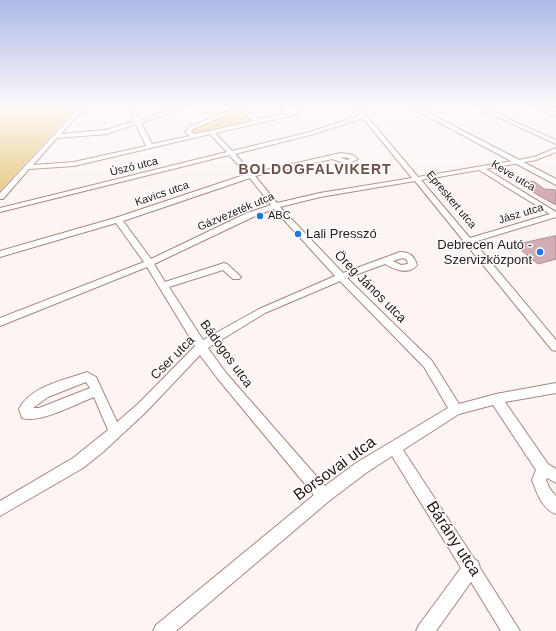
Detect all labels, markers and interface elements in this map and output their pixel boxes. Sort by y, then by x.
street label: Úszó utca [109,155,159,179]
street label: Keve utca [489,158,537,194]
district label: BOLDOGFALVIKERT [238,162,392,178]
street label: Epreskert utca [423,169,479,231]
street label: Kavics utca [133,179,191,209]
street label: Gázvezeték utca [196,190,276,234]
street label: Jász utca [497,201,545,227]
place label: ABC [268,209,291,223]
marker: ABC [255,211,265,221]
place label: Lali Presszó [306,226,377,242]
marker: Lali Presszó [293,229,303,239]
place label: Debrecen Autó - Szervizközpont [437,237,532,268]
marker: Debrecen Autó - Szervizközpont [535,247,545,257]
street label: Öreg János utca [331,248,409,326]
street label: Bádogos utca [196,317,256,391]
street label: Cser utca [148,333,198,383]
street label: Borsovai utca [290,433,380,505]
street label: Bárány utca [422,498,484,580]

